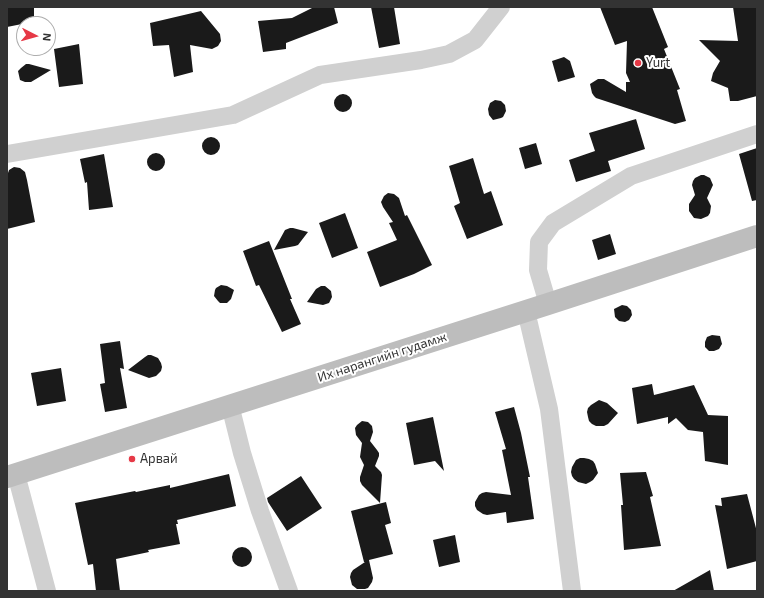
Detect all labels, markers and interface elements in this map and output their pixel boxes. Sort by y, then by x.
north arrow [16,16,56,56]
text: N [41,33,54,42]
place label: Yurt [646,55,670,71]
marker: Yurt [633,58,643,68]
street label: Их нарангийн гудамж [316,329,448,385]
place label: Арвай [140,451,178,467]
marker: Арвай [127,454,137,464]

